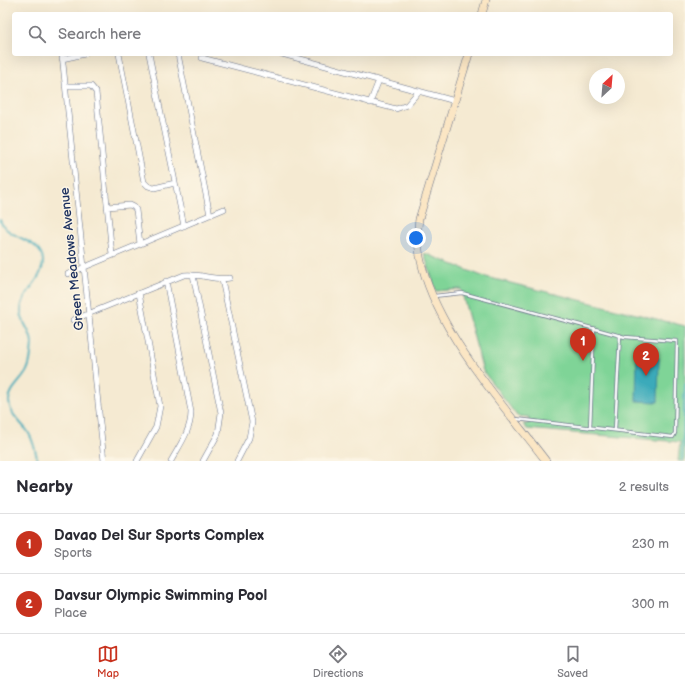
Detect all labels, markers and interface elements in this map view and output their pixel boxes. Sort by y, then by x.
search box [12,12,673,56]
icon: search [26,23,48,45]
text: Search here [58,25,141,44]
north arrow [589,68,625,104]
street label: Green Meadows Avenue [56,186,87,331]
your location [406,228,426,248]
pin: 1 [570,328,596,361]
pin: 2 [633,343,659,376]
text: Nearby [16,477,73,497]
text: 2 results [619,479,669,495]
text: Davao Del Sur Sports Complex [54,526,264,545]
text: 1 [26,536,32,552]
text: 230 m [632,536,669,552]
text: Sports [54,545,92,561]
text: Davsur Olympic Swimming Pool [54,586,267,605]
text: 2 [25,596,33,612]
text: 300 m [631,596,669,612]
text: Place [54,605,87,621]
tab: Map [97,643,119,680]
tab: Directions [313,643,363,680]
tab: Saved [557,643,588,680]

